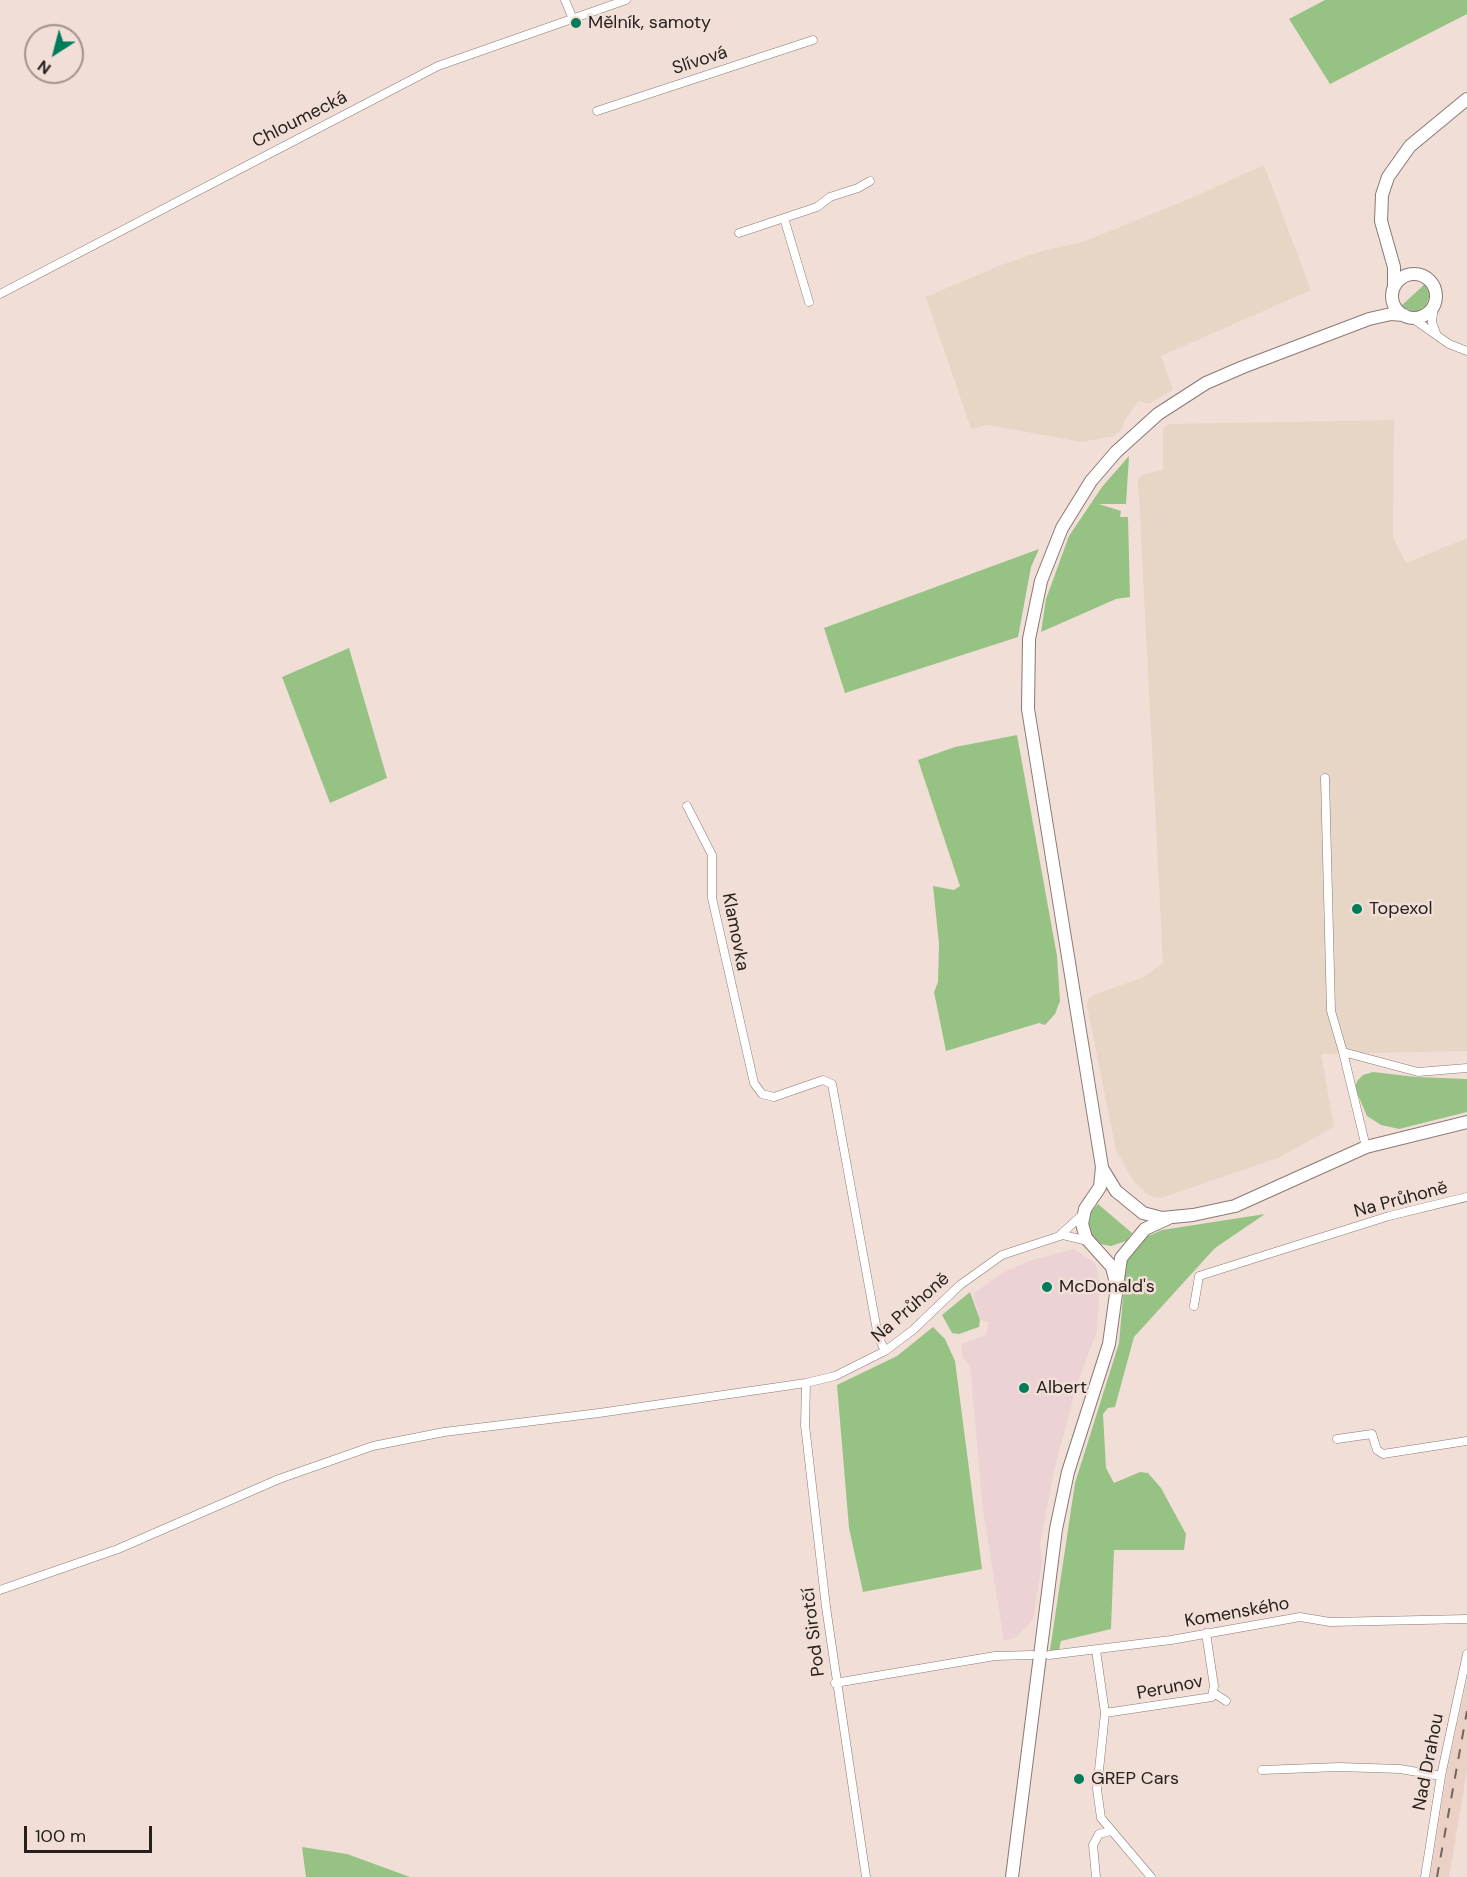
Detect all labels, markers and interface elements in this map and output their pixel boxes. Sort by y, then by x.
place label: Mělník, samoty [588,12,711,34]
marker: Mělník, samoty [569,16,583,30]
north arrow [24,24,84,84]
street label: Slívová [670,42,730,80]
text: N [33,55,55,79]
street label: Chloumecká [249,87,351,153]
street label: Klamovka [717,891,753,973]
place label: Topexol [1369,898,1432,920]
marker: Topexol [1350,902,1364,916]
street label: Na Průhoně [1352,1177,1450,1223]
street label: Na Průhoně [868,1268,954,1348]
place label: McDonald's [1059,1276,1155,1298]
marker: McDonald's [1040,1280,1054,1294]
place label: Albert [1036,1377,1087,1399]
marker: Albert [1017,1381,1031,1395]
street label: Pod Sirotčí [798,1586,830,1678]
street label: Komenského [1183,1593,1291,1633]
street label: Perunov [1135,1671,1205,1705]
street label: Nad Drahou [1409,1712,1449,1812]
place label: GREP Cars [1091,1768,1179,1790]
marker: GREP Cars [1072,1772,1086,1786]
scale bar [27,1814,154,1852]
text: 100 m [35,1824,86,1848]

